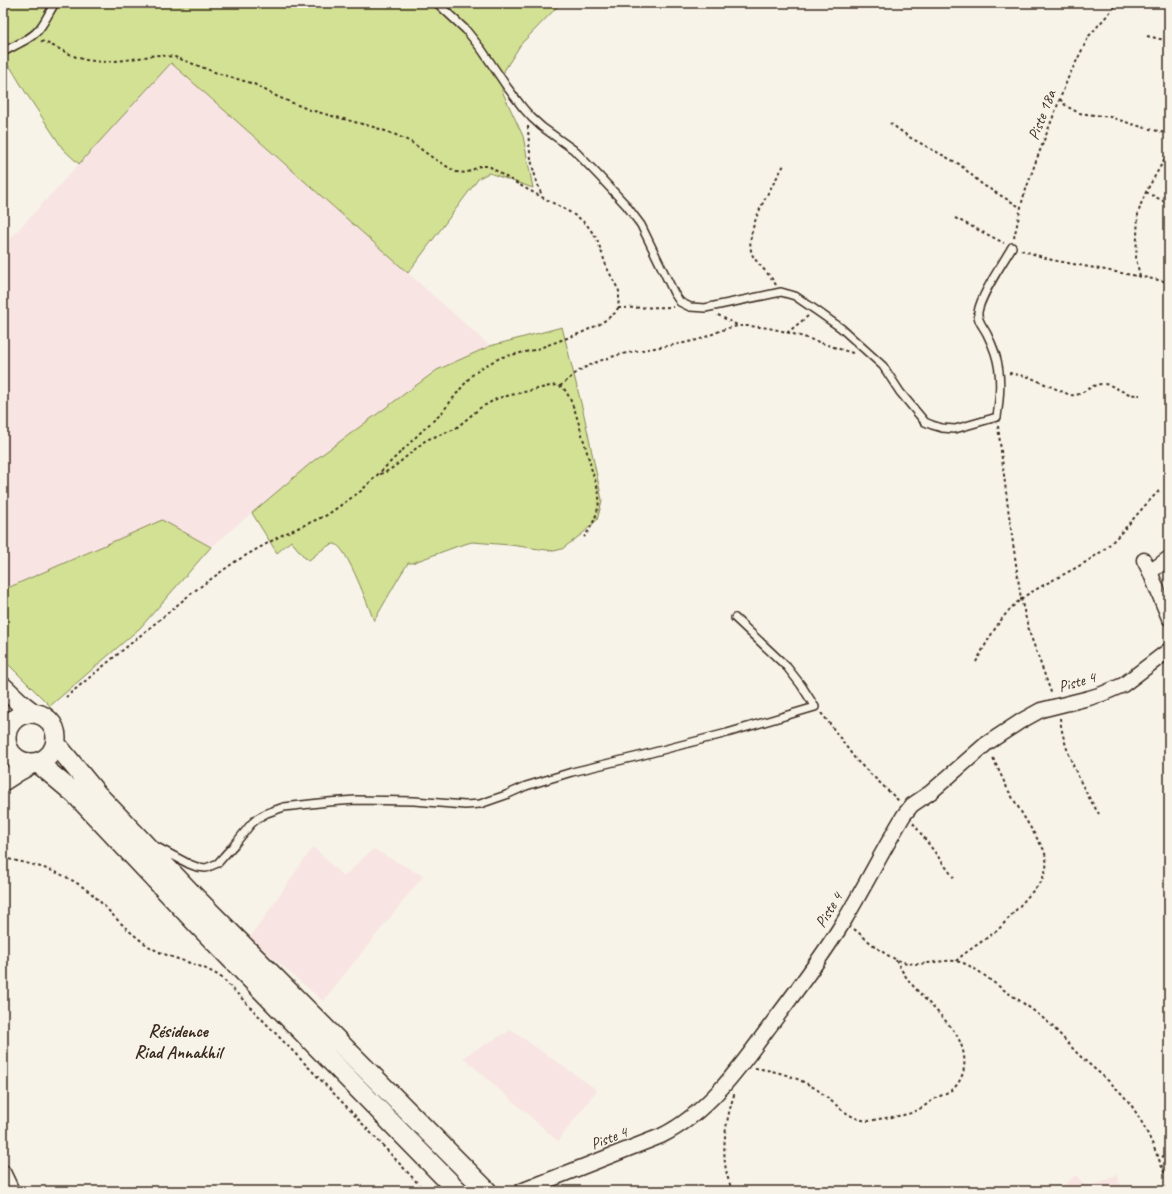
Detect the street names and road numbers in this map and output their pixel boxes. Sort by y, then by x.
street label: Piste 18a [1023,86,1061,143]
street label: Piste 4 [1056,667,1100,697]
street label: Piste 4 [811,887,848,931]
street label: Piste 4 [588,1121,632,1154]

